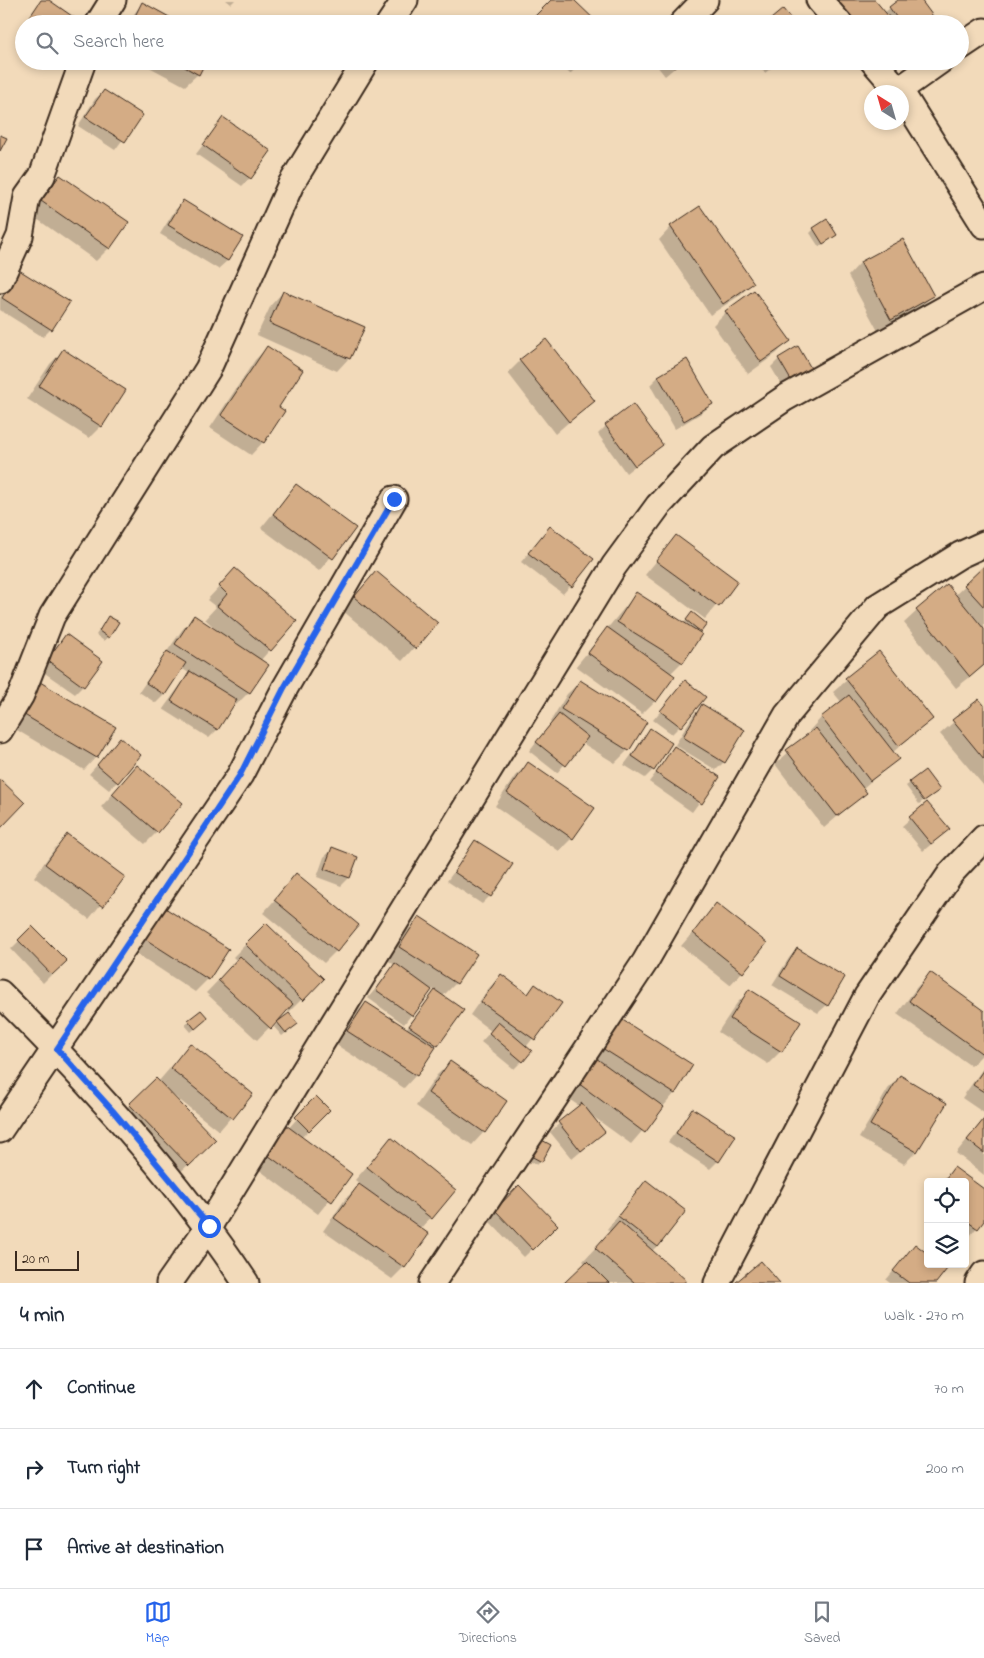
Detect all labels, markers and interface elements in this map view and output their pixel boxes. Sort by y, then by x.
search box [15,15,969,70]
icon: search [33,29,61,57]
text: Search here [73,29,164,56]
north arrow [864,85,909,130]
route end [383,488,406,511]
map controls [924,1178,969,1268]
button: locate [924,1178,969,1223]
route start [198,1215,221,1238]
button: layers [924,1223,969,1268]
scale bar [15,1248,79,1271]
text: 20 m [22,1249,49,1270]
text: 4 min [20,1301,64,1331]
text: Walk · 270 m [884,1304,964,1328]
icon: ahead [20,1375,48,1403]
text: Continue [67,1375,135,1402]
text: 70 m [934,1377,964,1401]
icon: right [20,1455,48,1483]
text: Turn right [67,1455,140,1482]
text: 200 m [926,1457,964,1481]
icon: arrive [20,1535,48,1563]
text: Arrive at destination [67,1535,224,1562]
tab: Map [144,1598,172,1649]
tab: Directions [459,1598,517,1649]
tab: Saved [804,1598,840,1649]

